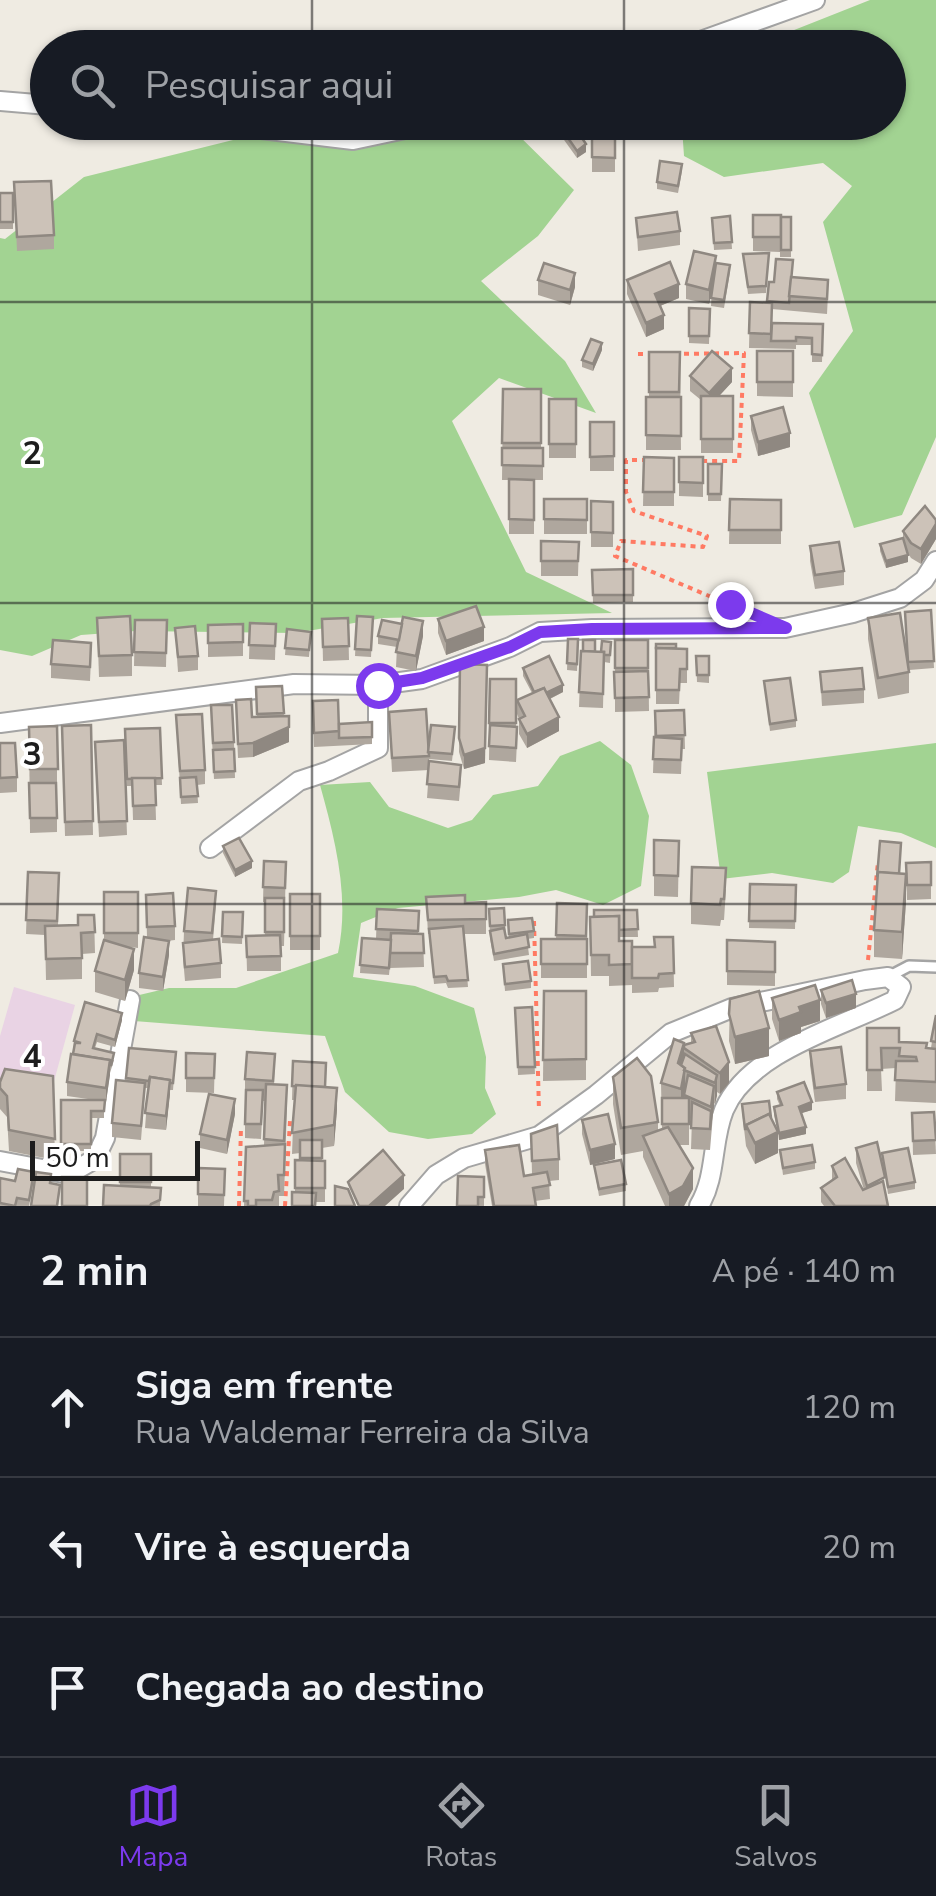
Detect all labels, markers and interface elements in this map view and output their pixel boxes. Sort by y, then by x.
search box [30,30,906,140]
icon: search [65,58,120,113]
text: Pesquisar aqui [145,60,393,111]
text: 2 [22,432,42,475]
route end [708,582,754,628]
route start [356,663,402,709]
text: 3 [22,733,42,776]
text: 4 [22,1035,42,1078]
scale bar [30,1136,200,1180]
text: 50 m [45,1139,110,1177]
text: 2 min [40,1243,149,1300]
text: A pé · 140 m [712,1250,896,1293]
text: Siga em frente [135,1360,393,1411]
icon: ahead [40,1380,95,1435]
text: 120 m [803,1386,896,1429]
text: Rua Waldemar Ferreira da Silva [135,1411,590,1454]
icon: left [40,1520,95,1575]
text: Vire à esquerda [135,1522,411,1573]
text: 20 m [822,1526,896,1569]
icon: arrive [40,1660,95,1715]
text: Chegada ao destino [135,1662,484,1713]
tab: Mapa [118,1778,188,1876]
tab: Rotas [425,1778,497,1876]
tab: Salvos [734,1778,818,1876]

